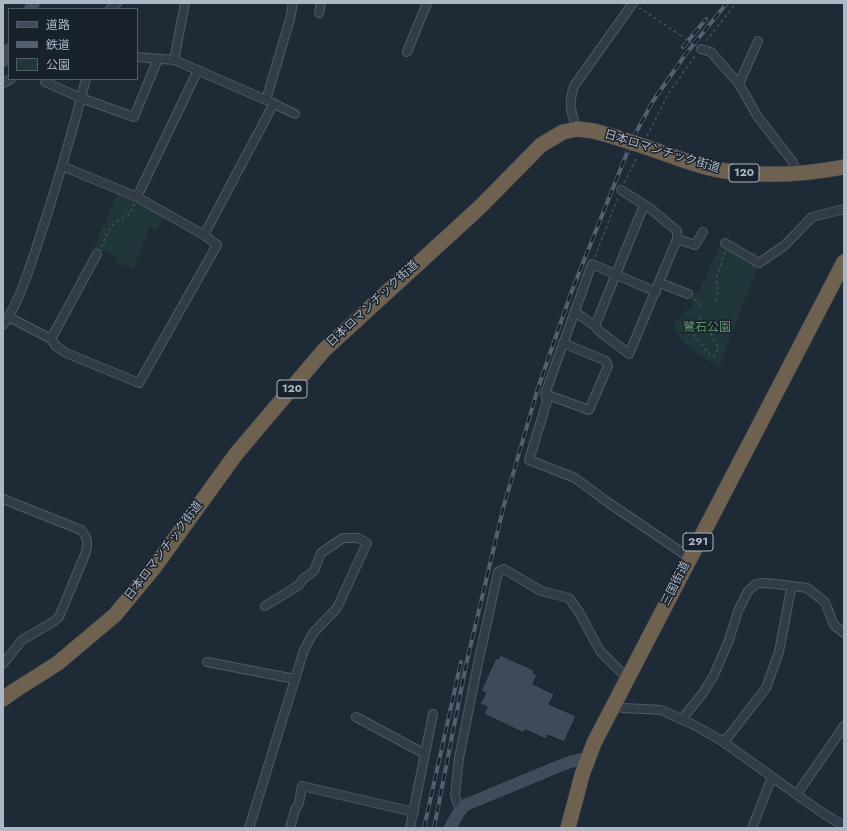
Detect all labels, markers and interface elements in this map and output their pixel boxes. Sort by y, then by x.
legend [8,8,138,80]
text: 道路 [46,16,70,34]
text: 鉄道 [46,36,70,54]
text: 公園 [46,56,70,74]
street label: 日本ロマンチック街道 [603,128,721,176]
road number: 120 [729,164,759,182]
street label: 日本ロマンチック街道 [324,258,422,350]
park label: 鷺石公園 [683,321,731,335]
road number: 120 [277,380,307,398]
street label: 日本ロマンチック街道 [122,499,206,603]
road number: 291 [683,533,713,551]
street label: 三国街道 [659,559,693,609]

